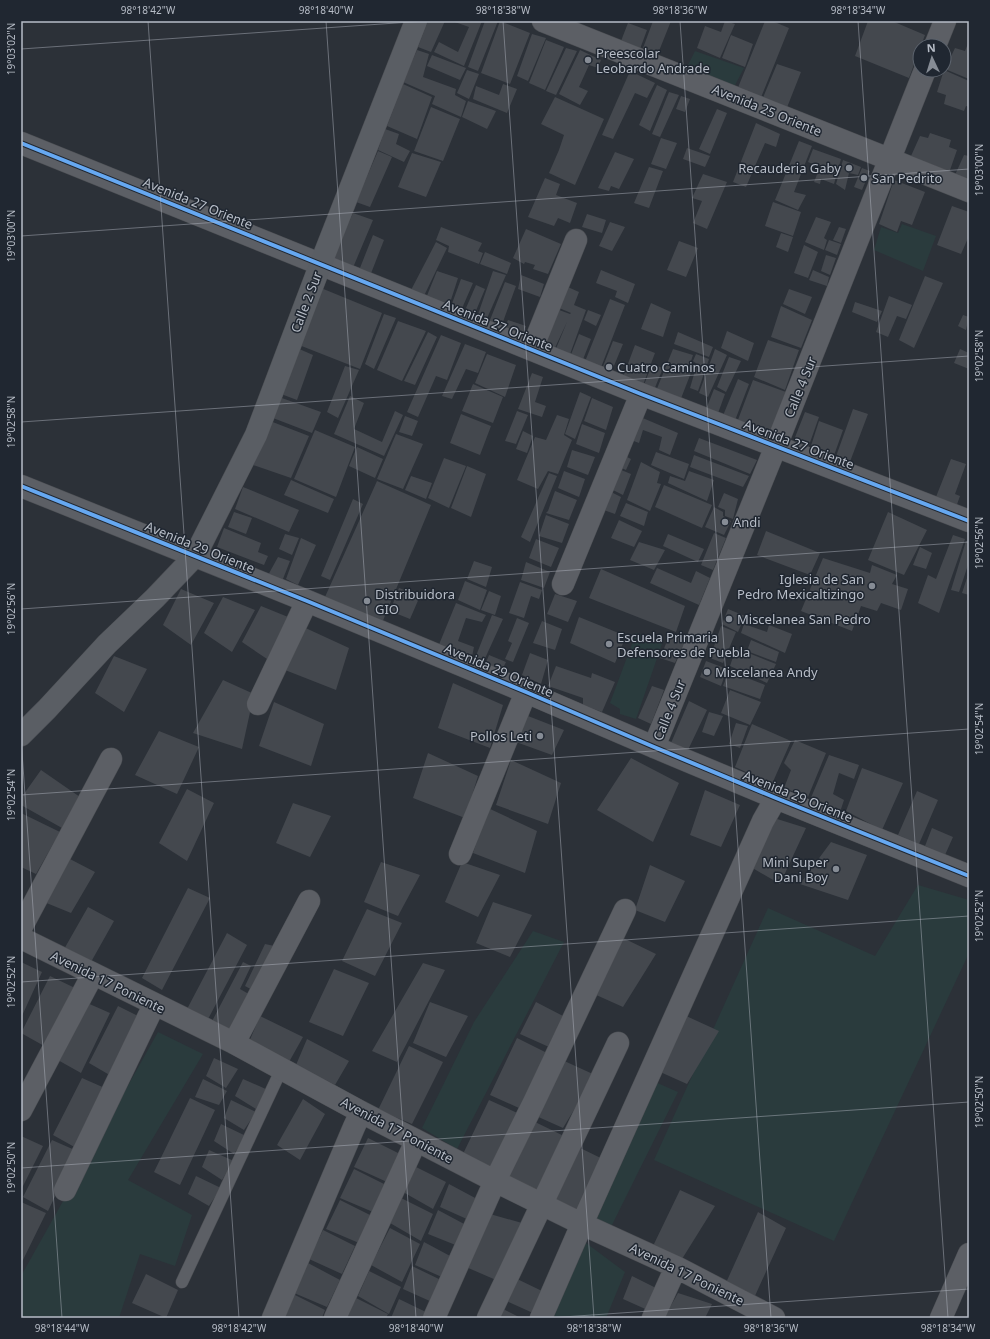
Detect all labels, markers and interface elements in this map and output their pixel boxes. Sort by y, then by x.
text: 98°18'42"W [121,3,176,17]
text: 98°18'40"W [299,3,354,17]
text: 98°18'38"W [476,3,531,17]
text: 98°18'36"W [653,3,708,17]
text: 98°18'34"W [831,3,886,17]
text: 19°03'02"N [4,23,18,75]
north arrow [912,38,952,78]
text: N [926,40,936,55]
place label: Preescolar Leobardo Andrade [596,44,710,77]
marker: Preescolar Leobardo Andrade [583,55,593,65]
street label: Avenida 25 Oriente [709,80,825,140]
text: 19°03'00"N [972,144,986,196]
place label: Recauderia Gaby [738,159,841,177]
marker: Recauderia Gaby [844,163,854,173]
place label: San Pedrito [872,169,942,187]
street label: Avenida 27 Oriente [140,173,256,233]
marker: San Pedrito [859,173,869,183]
text: 19°03'00"N [4,210,18,262]
street label: Calle 2 Sur [286,268,326,335]
street label: Avenida 27 Oriente [440,295,556,355]
text: 19°02'58"N [972,330,986,382]
street label: Calle 4 Sur [780,353,821,420]
place label: Cuatro Caminos [617,358,715,376]
marker: Cuatro Caminos [604,362,614,372]
text: 19°02'58"N [4,396,18,448]
street label: Avenida 27 Oriente [741,415,857,473]
place label: Andi [733,513,761,531]
street label: Avenida 29 Oriente [142,517,258,577]
marker: Andi [720,517,730,527]
text: 19°02'56"N [972,517,986,569]
place label: Iglesia de San Pedro Mexicaltizingo [737,570,864,603]
marker: Iglesia de San Pedro Mexicaltizingo [867,581,877,591]
text: 19°02'56"N [4,583,18,635]
place label: Distribuidora GIO [375,585,455,618]
marker: Distribuidora GIO [362,596,372,606]
place label: Miscelanea San Pedro [737,610,871,628]
marker: Miscelanea San Pedro [724,614,734,624]
place label: Escuela Primaria Defensores de Puebla [617,628,750,661]
street label: Avenida 29 Oriente [442,639,556,701]
marker: Escuela Primaria Defensores de Puebla [604,639,614,649]
place label: Miscelanea Andy [715,663,818,681]
marker: Miscelanea Andy [702,667,712,677]
street label: Calle 4 Sur [649,676,690,743]
text: 19°02'54"N [972,703,986,755]
place label: Pollos Leti [470,727,532,745]
marker: Pollos Leti [535,731,545,741]
street label: Avenida 29 Oriente [740,766,856,826]
text: 19°02'54"N [4,769,18,821]
place label: Mini Super Dani Boy [762,853,829,886]
marker: Mini Super Dani Boy [831,864,841,874]
text: 19°02'52"N [972,890,986,942]
street label: Avenida 17 Poniente [48,946,168,1018]
text: 19°02'52"N [4,956,18,1008]
text: 19°02'50"N [972,1076,986,1128]
street label: Avenida 17 Poniente [338,1093,456,1167]
text: 19°02'50"N [4,1142,18,1194]
street label: Avenida 17 Poniente [627,1238,747,1310]
text: 98°18'44"W [35,1321,90,1335]
text: 98°18'42"W [212,1321,267,1335]
text: 98°18'40"W [389,1321,444,1335]
text: 98°18'38"W [567,1321,622,1335]
text: 98°18'36"W [744,1321,799,1335]
text: 98°18'34"W [921,1321,976,1335]

